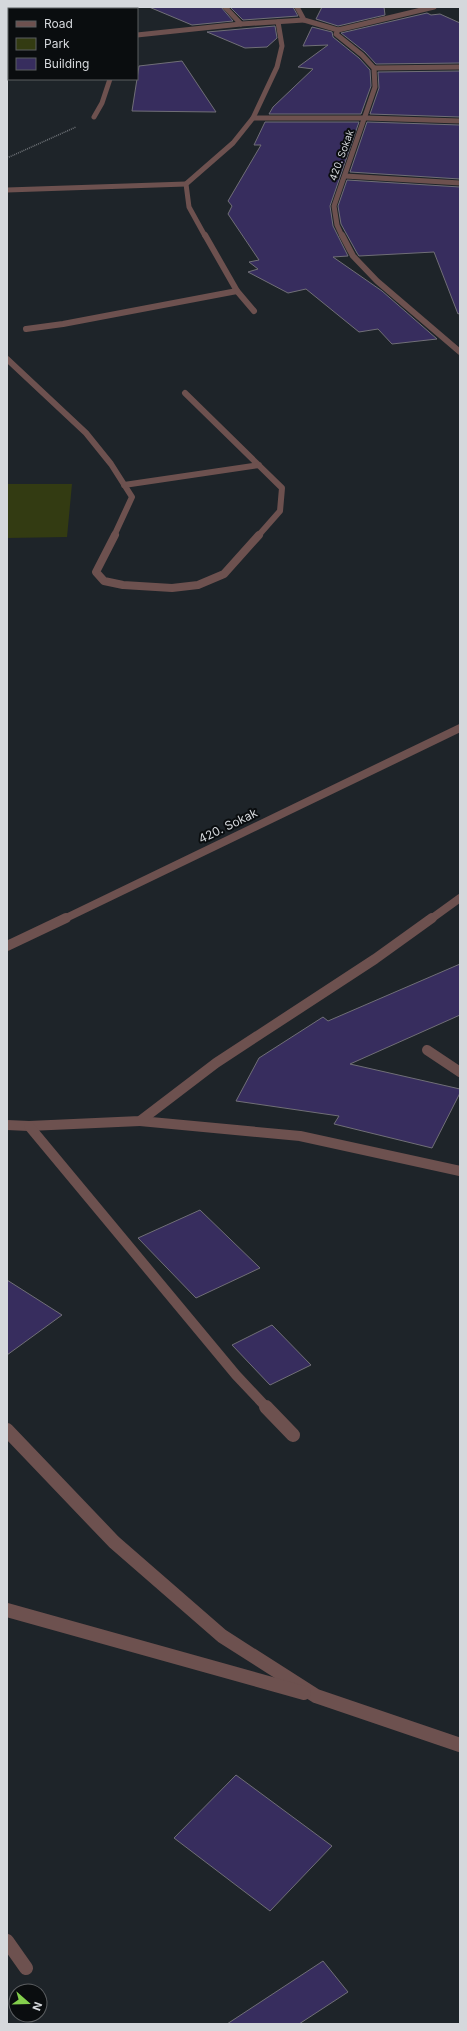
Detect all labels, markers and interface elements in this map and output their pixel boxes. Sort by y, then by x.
legend [8,8,138,80]
text: Road [44,16,73,31]
text: Park [44,36,70,51]
text: Building [44,56,89,71]
street label: 420. Sokak [326,127,356,182]
street label: 420. Sokak [196,805,260,846]
north arrow [8,1983,48,2023]
text: N [29,2000,45,2013]

